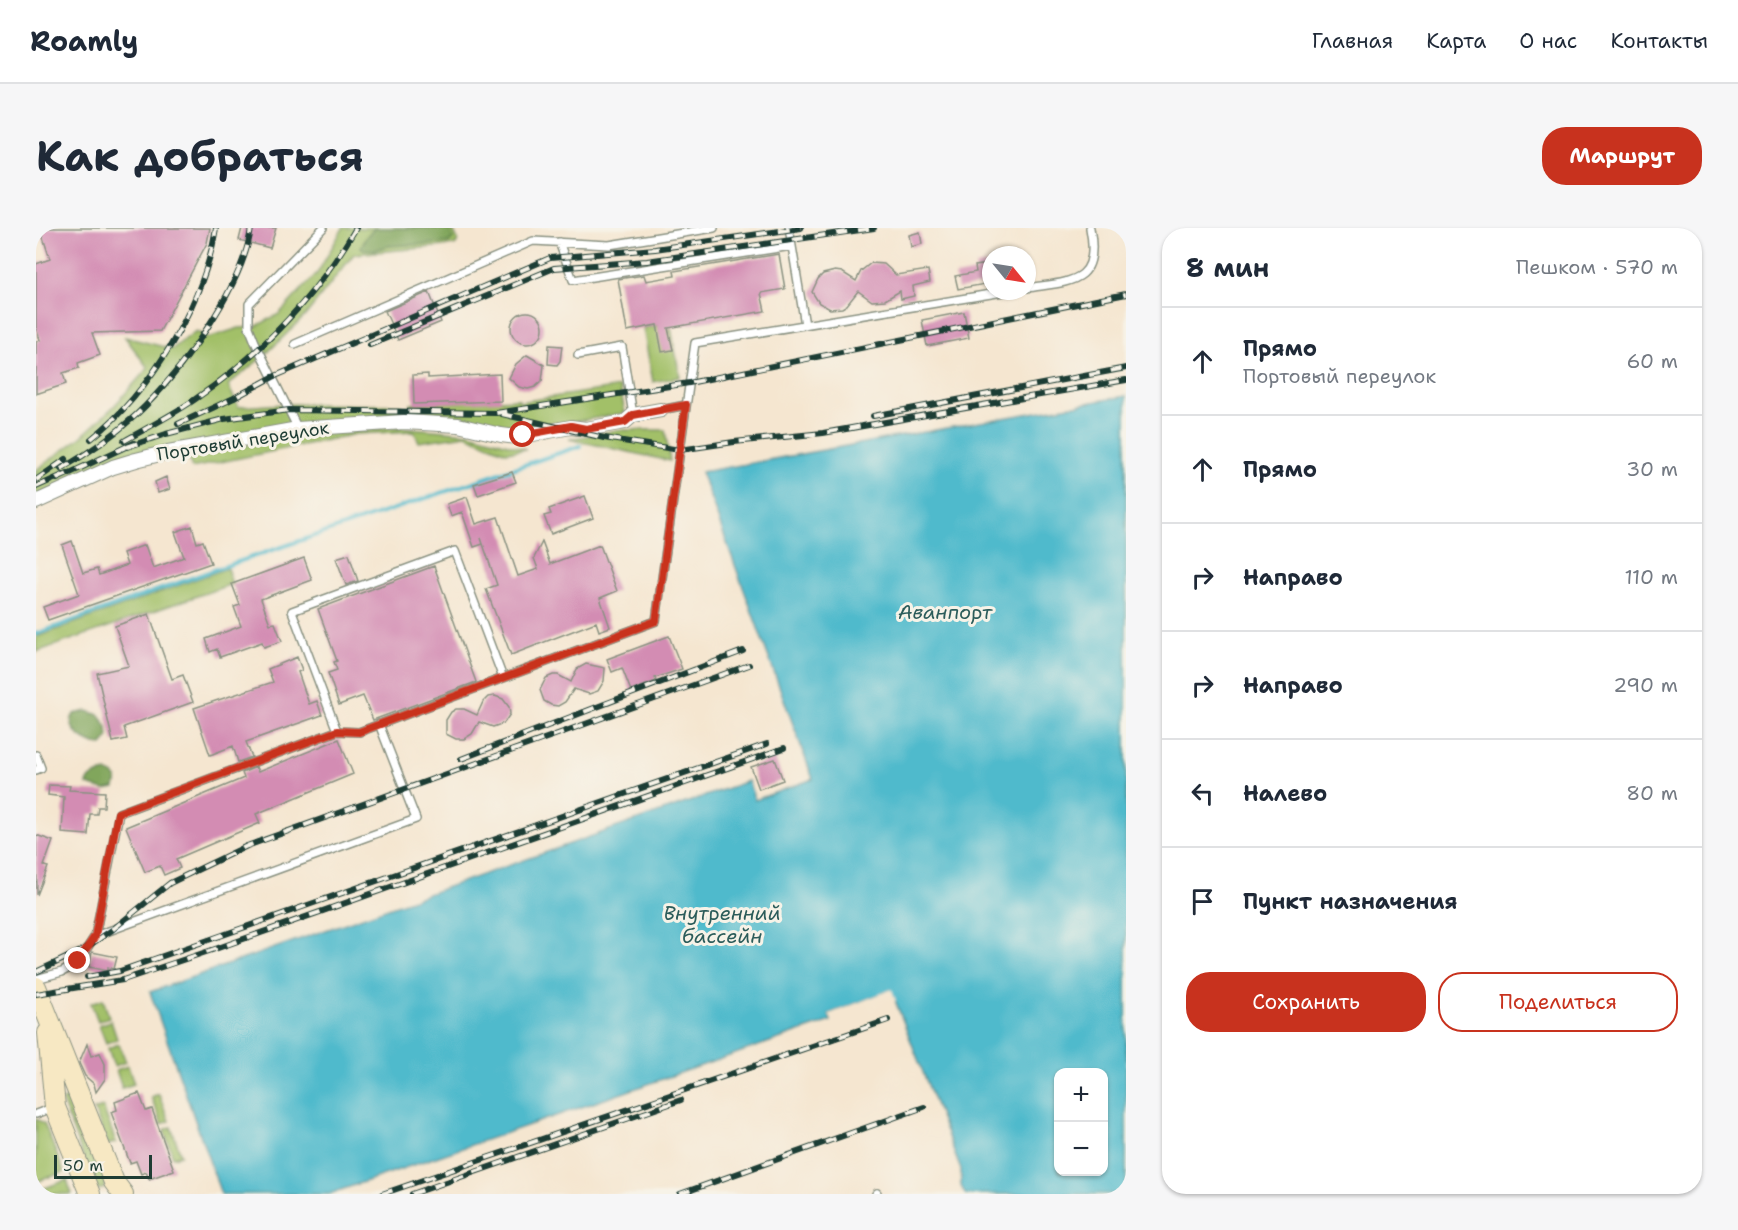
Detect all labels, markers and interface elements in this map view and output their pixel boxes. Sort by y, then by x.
text: Roamly [30,22,138,60]
text: Главная [1312,27,1393,55]
text: Карта [1426,27,1486,55]
text: О нас [1519,27,1577,55]
text: Контакты [1610,27,1708,55]
button: Маршрут [1542,127,1702,185]
text: Как добраться [36,128,364,184]
north arrow [982,246,1036,300]
text: 8 мин [1186,250,1269,285]
text: Пешком · 570 m [1516,254,1678,280]
text: Прямо [1243,334,1317,363]
icon: ahead [1186,345,1219,378]
text: 60 m [1626,348,1678,374]
text: Портовый переулок [1243,363,1436,389]
street label: Портовый переулок [155,415,331,466]
route start [509,421,535,447]
icon: ahead [1186,453,1219,486]
text: Прямо [1243,455,1317,484]
text: 30 m [1626,456,1678,482]
icon: right [1186,561,1219,594]
text: Направо [1243,563,1343,592]
text: 110 m [1624,564,1678,590]
water label: Аванпорт [898,599,994,625]
icon: right [1186,669,1219,702]
text: Направо [1243,671,1343,700]
text: 290 m [1613,672,1678,698]
icon: left [1186,777,1219,810]
text: Налево [1243,779,1327,808]
text: 80 m [1626,780,1678,806]
icon: arrive [1186,885,1219,918]
text: Пункт назначения [1243,887,1457,916]
water label: Внутренний бассейн [663,900,781,949]
route end [64,947,90,973]
button: Сохранить [1186,972,1426,1032]
button: Поделиться [1438,972,1678,1032]
map controls [1054,1068,1108,1176]
button: + [1054,1068,1108,1122]
button: − [1054,1122,1108,1176]
scale bar [54,1152,152,1180]
text: 50 m [63,1155,103,1176]

